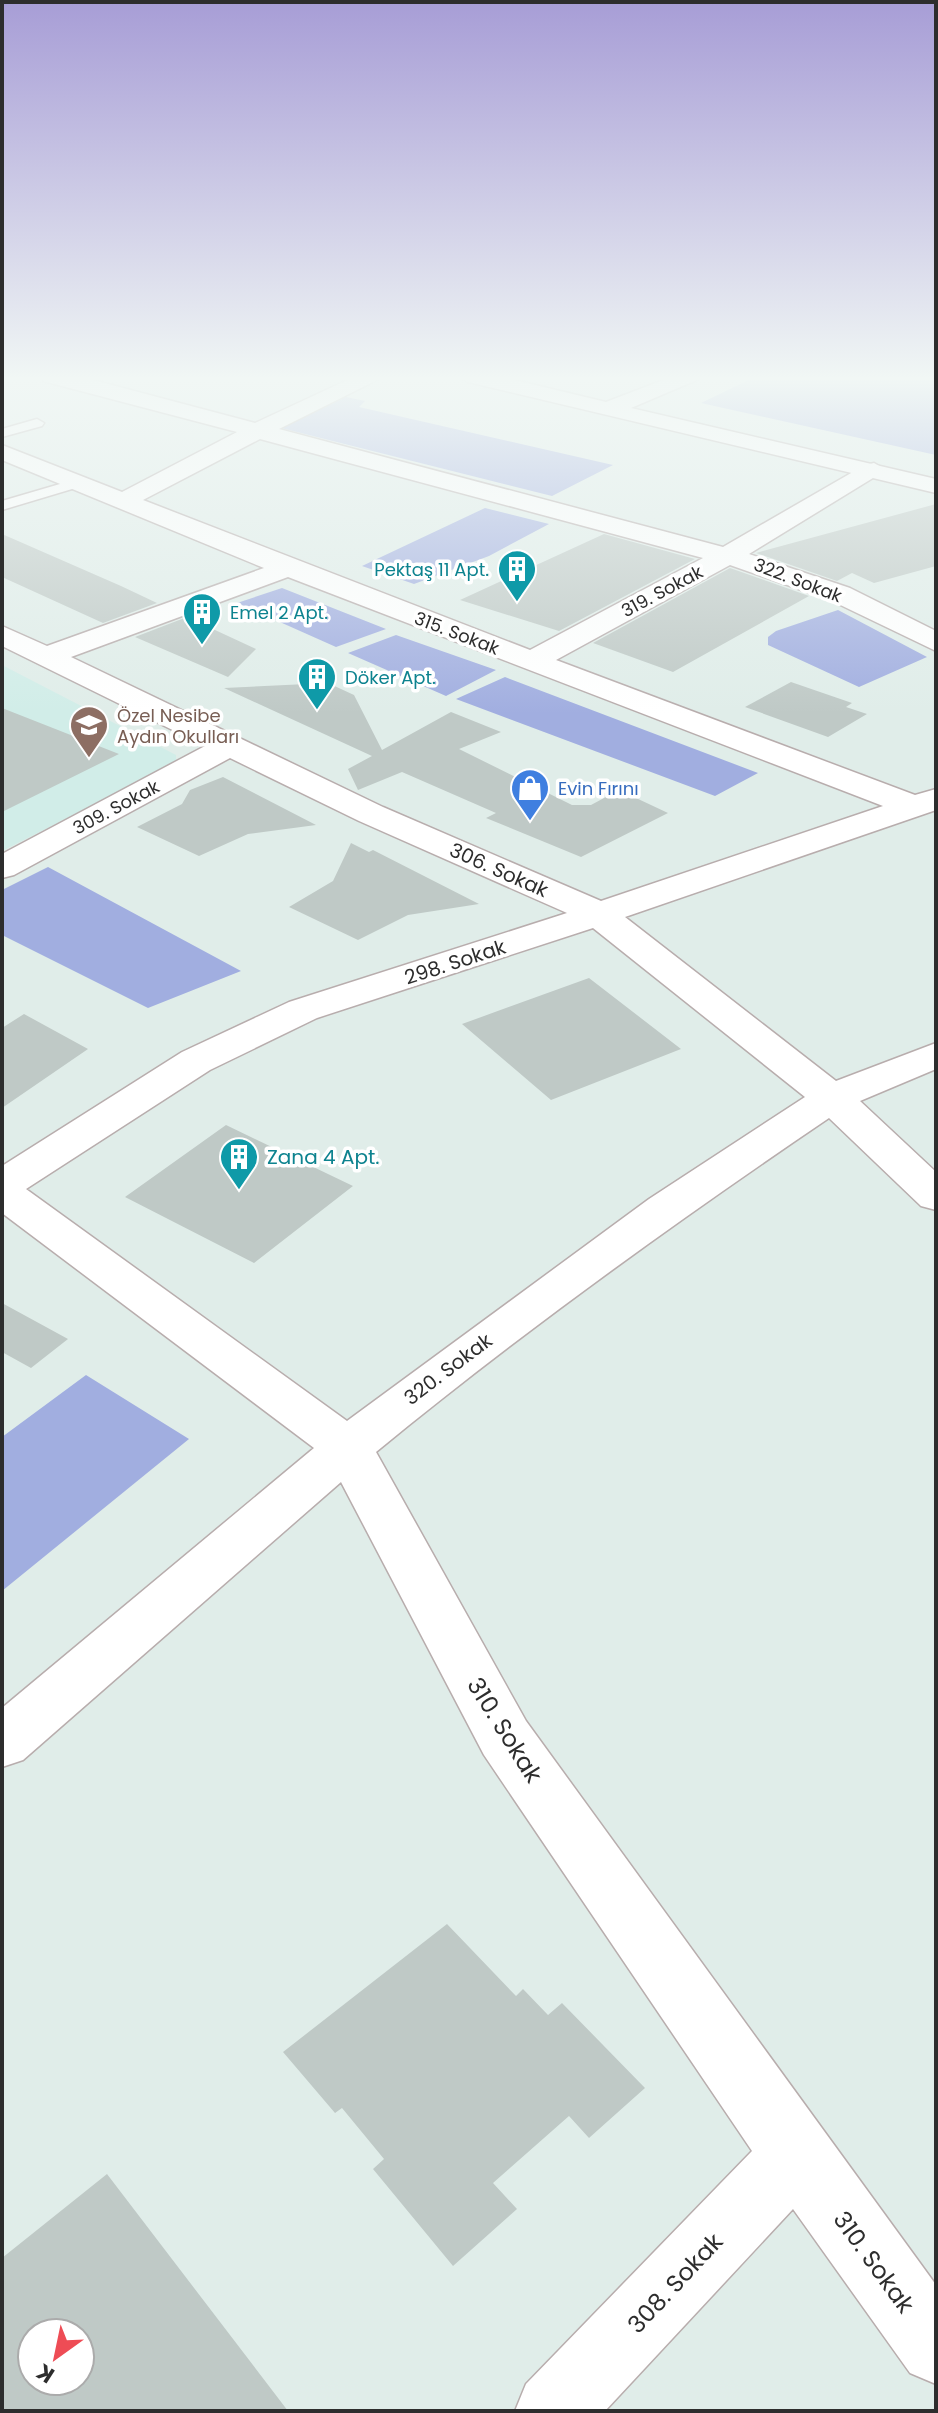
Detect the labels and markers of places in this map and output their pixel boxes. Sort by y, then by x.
building icon: Pektaş 11 Apt. [496,548,538,603]
place label: Pektaş 11 Apt. [374,557,489,582]
building icon: Emel 2 Apt. [181,591,223,646]
place label: Emel 2 Apt. [230,600,328,625]
building icon: Döker Apt. [296,656,338,711]
place label: Döker Apt. [345,665,436,690]
place label: Özel Nesibe Aydın Okulları [117,703,239,749]
school or university icon: Özel Nesibe Aydın Okulları [68,704,110,759]
shop icon: Evin Fırını [509,767,551,822]
place label: Evin Fırını [558,776,639,801]
building icon: Zana 4 Apt. [218,1136,260,1191]
place label: Zana 4 Apt. [267,1143,379,1171]

